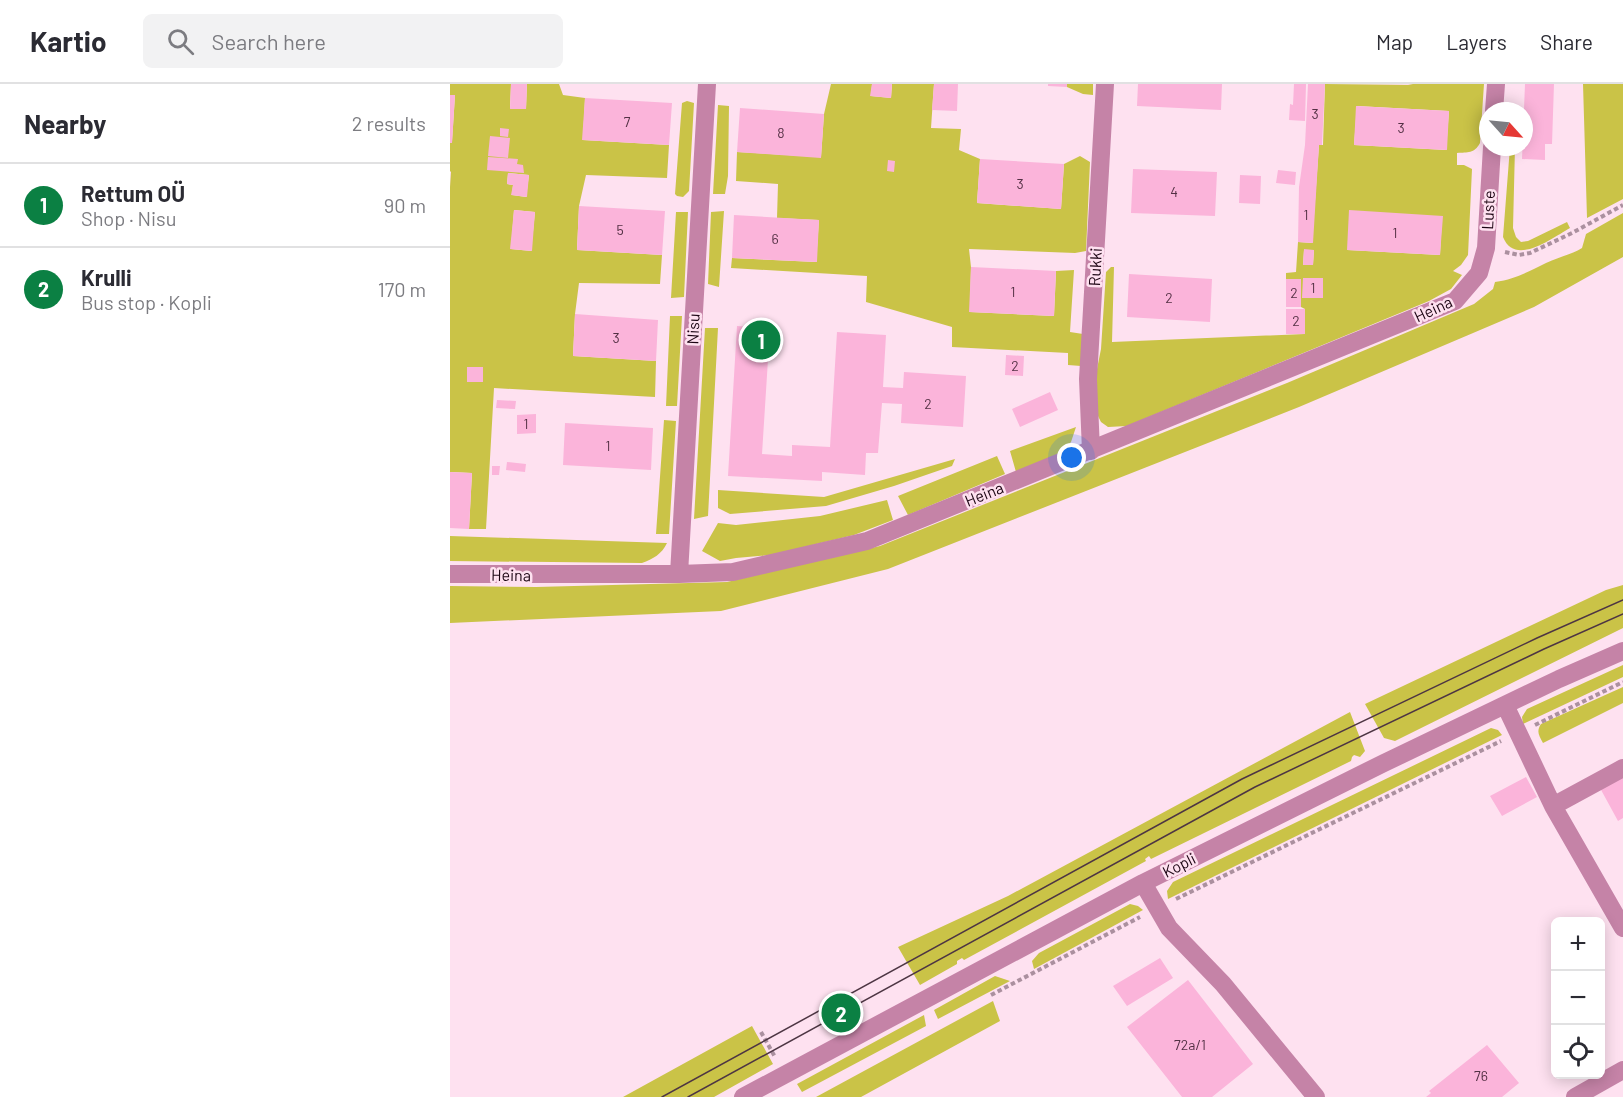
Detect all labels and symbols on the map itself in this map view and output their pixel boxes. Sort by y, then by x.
north arrow [1479,102,1533,156]
house number: 3 [1311,105,1319,122]
house number: 7 [624,113,631,130]
house number: 3 [1397,119,1405,136]
house number: 8 [777,124,785,141]
house number: 3 [1016,175,1024,192]
house number: 4 [1170,183,1178,200]
street label: Luste [1477,190,1498,230]
house number: 1 [1304,206,1308,223]
house number: 5 [616,221,624,238]
house number: 1 [1393,224,1397,241]
house number: 6 [771,230,779,247]
street label: Rukki [1084,247,1105,287]
house number: 1 [1311,279,1315,296]
house number: 1 [1011,283,1015,300]
house number: 2 [1290,284,1298,301]
house number: 2 [1165,289,1173,306]
street label: Heina [1411,292,1455,326]
house number: 2 [1292,312,1300,329]
street label: Nisu [682,313,703,345]
pin: 1 [742,318,780,362]
house number: 3 [612,329,620,346]
house number: 2 [1011,357,1019,374]
house number: 2 [924,395,932,412]
house number: 1 [524,415,528,432]
house number: 1 [606,437,610,454]
your location [1057,443,1086,472]
street label: Heina [962,477,1006,510]
street label: Heina [491,565,531,584]
street label: Kopli [1159,848,1199,881]
pin: 2 [822,990,860,1036]
house number: 72a/1 [1174,1036,1206,1053]
house number: 76 [1474,1067,1488,1084]

